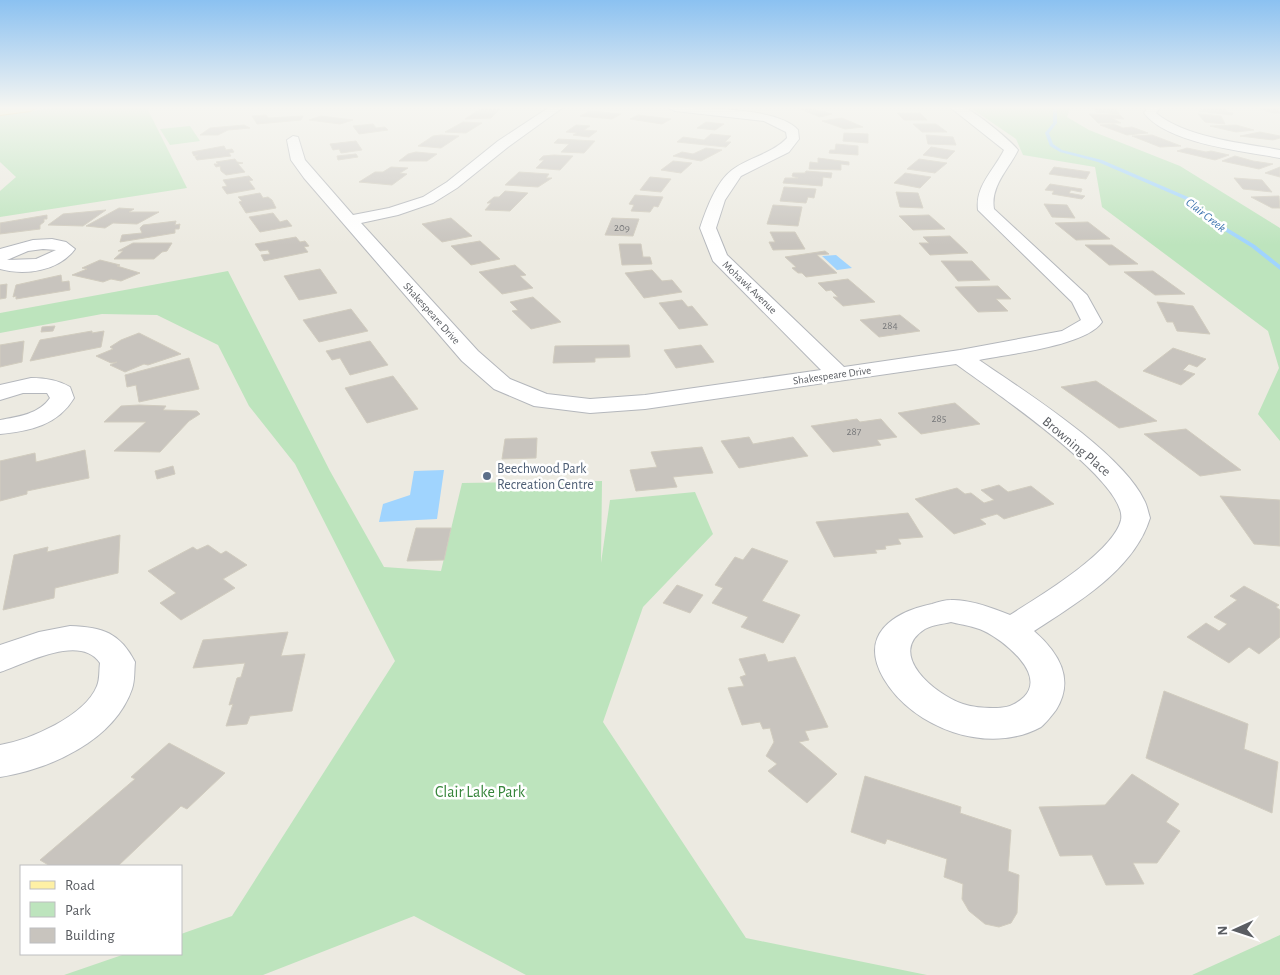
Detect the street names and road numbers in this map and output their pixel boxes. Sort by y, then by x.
street label: Mohawk Avenue [720,259,779,316]
street label: Shakespeare Drive [401,280,462,346]
street label: Shakespeare Drive [792,365,872,386]
street label: Browning Place [1040,414,1113,479]

